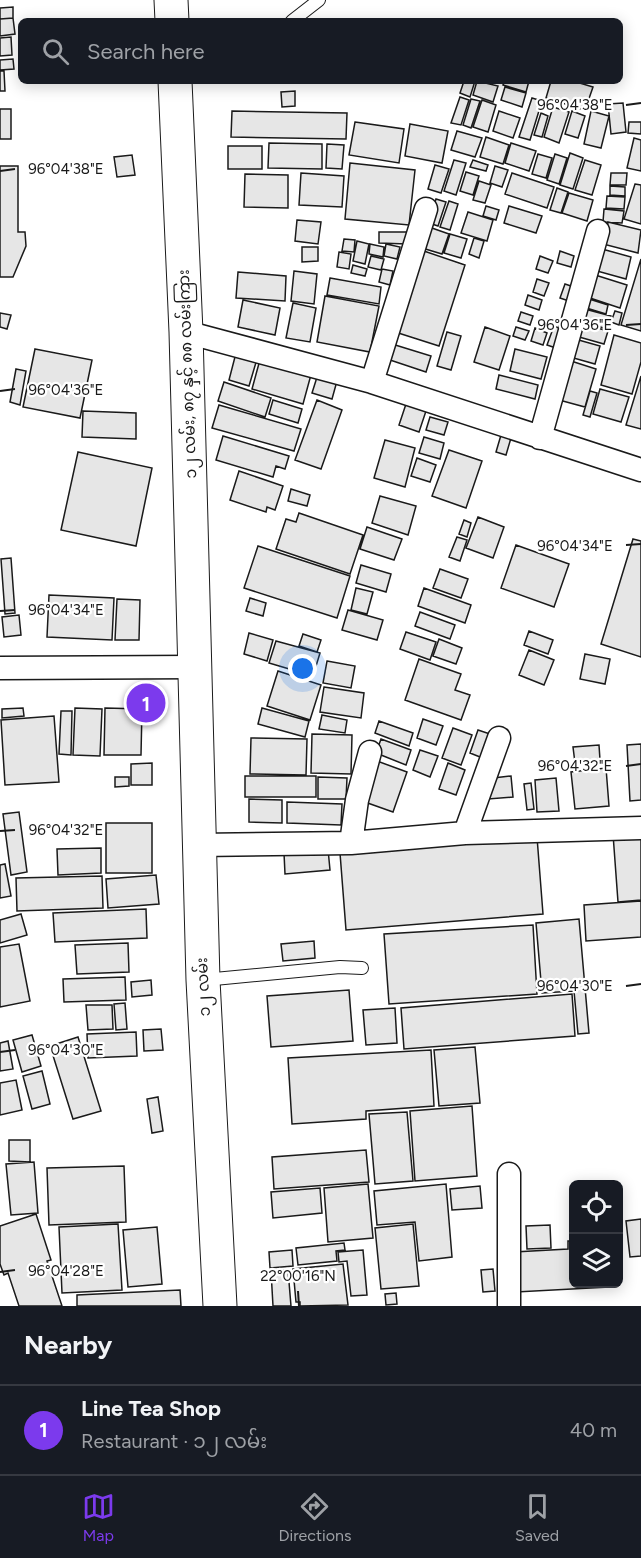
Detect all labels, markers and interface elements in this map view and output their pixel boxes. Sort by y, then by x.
search box [18,18,623,84]
icon: search [39,35,72,68]
text: Search here [87,38,205,65]
text: 96°04'38"E [537,96,613,114]
text: 96°04'38"E [28,160,104,178]
street label: ၁၂ လမ်း, ၈၇ နှင့် ၈၈ လမ်းကြား [172,269,205,479]
text: 96°04'36"E [538,316,612,334]
text: 96°04'36"E [29,381,103,399]
text: 96°04'34"E [537,537,613,555]
text: 96°04'34"E [28,601,104,619]
your location [288,654,317,683]
pin: 1 [126,680,166,726]
text: 96°04'32"E [538,757,612,775]
text: 96°04'32"E [29,821,103,839]
street label: ၁၂ လမ်း [190,957,218,1017]
text: 96°04'30"E [537,977,613,995]
text: 96°04'30"E [28,1041,104,1059]
map controls [569,1180,623,1288]
button: locate [569,1180,623,1234]
button: layers [569,1234,623,1288]
text: 96°04'28"E [28,1262,104,1280]
text: 22°00'16"N [260,1267,336,1285]
text: Nearby [24,1329,112,1361]
text: Line Tea Shop [81,1395,221,1422]
text: 1 [39,1418,48,1442]
text: 40 m [570,1418,617,1442]
text: Restaurant · ၁၂ လမ်း [81,1429,267,1453]
tab: Map [82,1490,115,1545]
tab: Directions [278,1490,351,1545]
tab: Saved [515,1490,559,1545]

